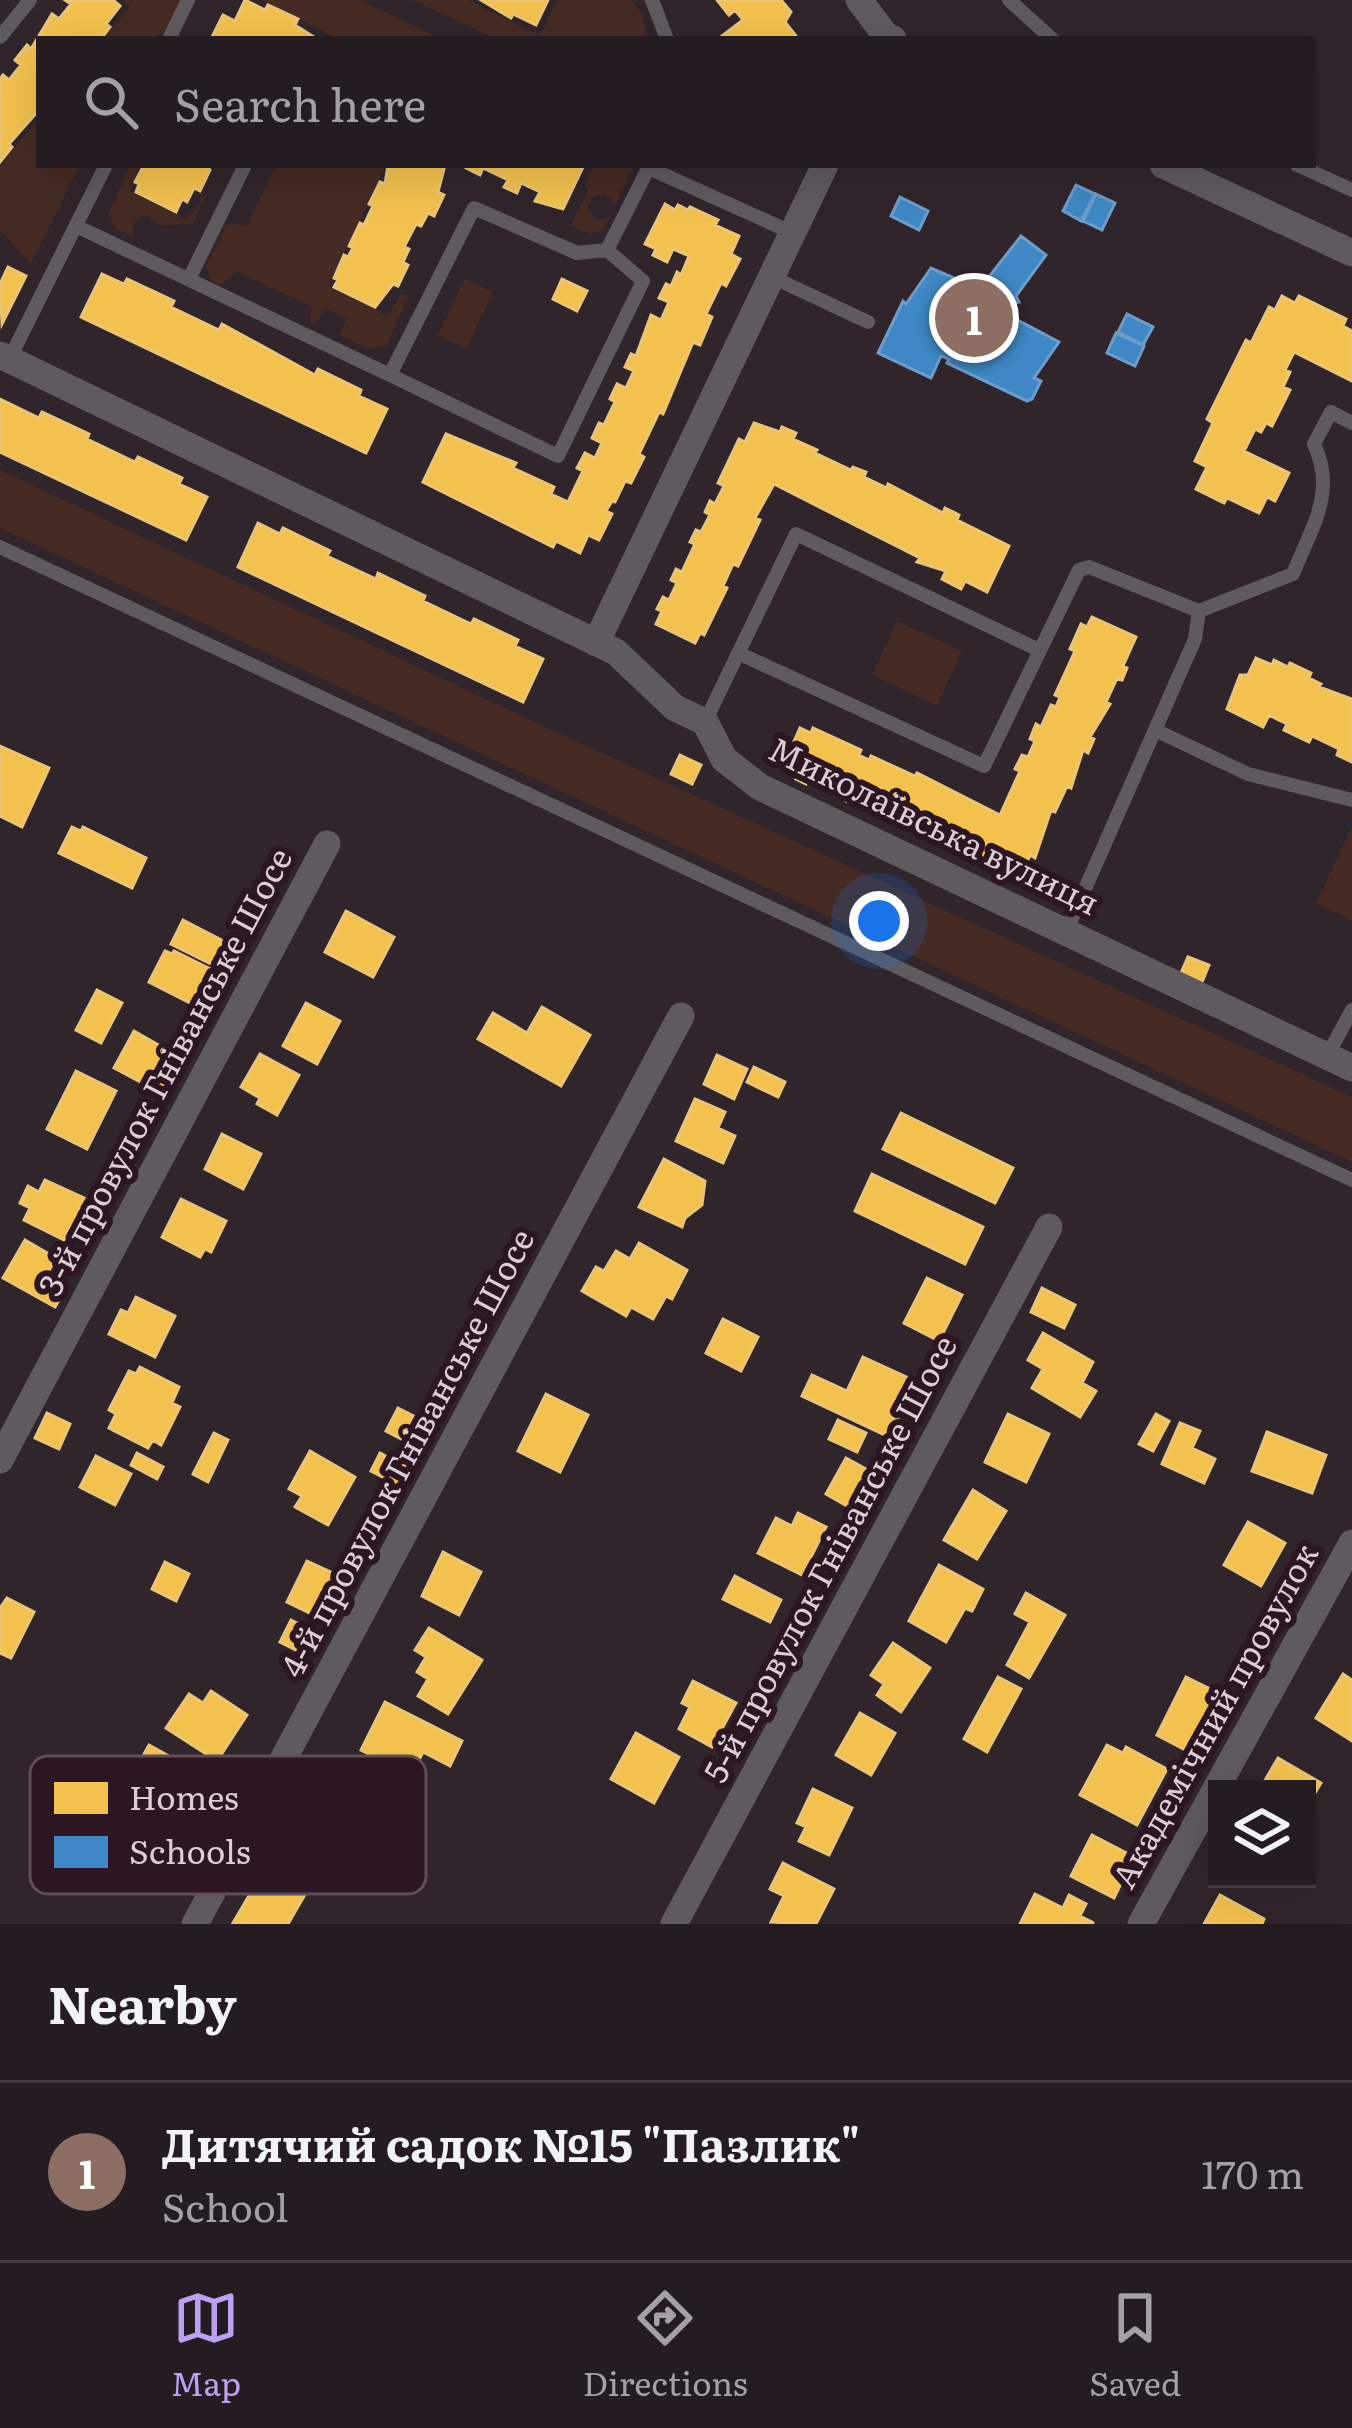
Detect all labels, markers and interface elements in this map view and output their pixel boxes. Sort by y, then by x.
search box [36,36,1316,168]
icon: search [78,69,144,135]
text: Search here [174,69,426,136]
pin: 1 [935,273,1013,363]
street label: Миколаївська вулиця [762,722,1109,925]
street label: 3-й провулок Гніванське Шосе [24,838,302,1303]
your location [849,891,909,951]
street label: 4-й провулок Гніванське Шосе [265,1219,544,1685]
street label: 5-й провулок Гніванське Шосе [689,1326,967,1790]
street label: Академічний провулок [1097,1533,1328,1896]
legend [30,1756,426,1894]
text: Homes [129,1771,239,1820]
map controls [1208,1780,1316,1888]
button: layers [1208,1780,1316,1888]
text: Schools [129,1825,251,1874]
text: Nearby [48,1964,237,2040]
text: Дитячий садок №15 "Пазлик" [162,2109,860,2176]
text: 1 [79,2143,95,2201]
text: 170 m [1201,2143,1304,2201]
text: School [162,2176,288,2234]
tab: Map [171,2285,241,2406]
tab: Directions [583,2285,748,2406]
tab: Saved [1089,2285,1181,2406]

